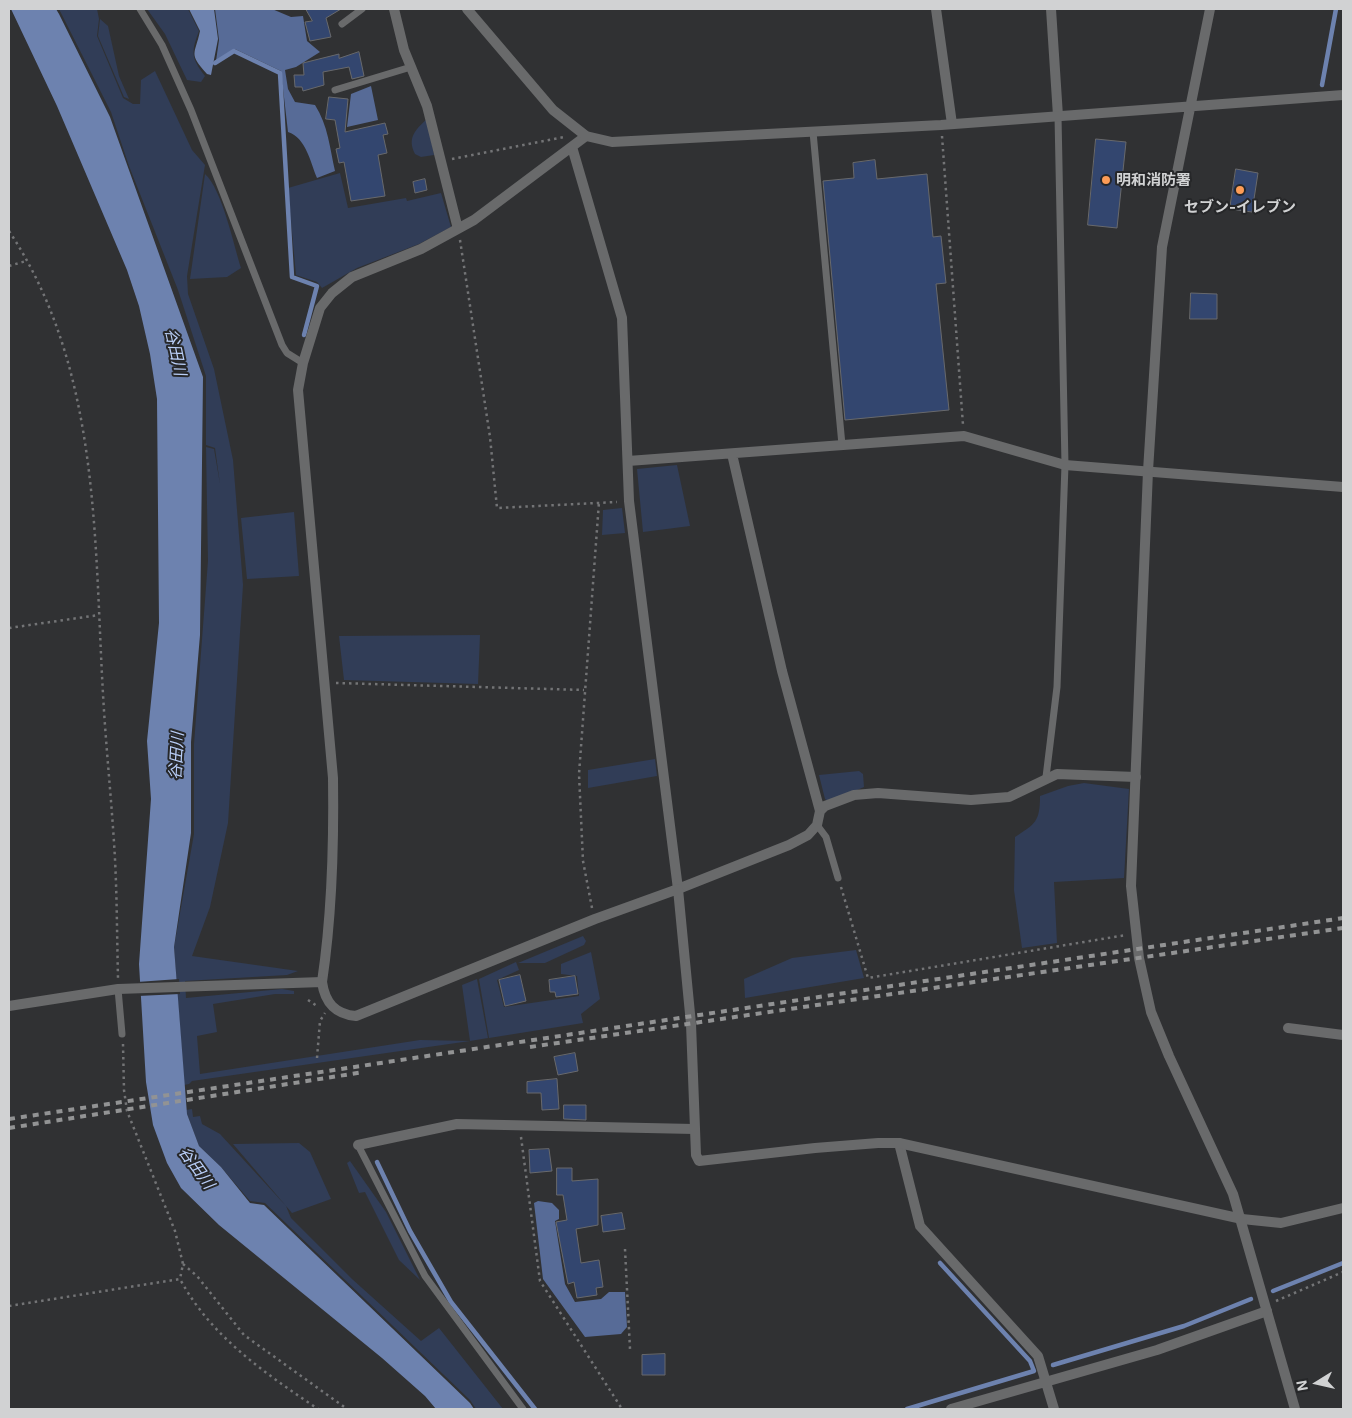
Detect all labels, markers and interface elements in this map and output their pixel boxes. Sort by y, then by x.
place label: 明和消防署 [1116,171,1191,189]
marker: 明和消防署 [1100,174,1112,186]
marker: セブン-イレブン [1234,184,1246,196]
place label: セブン-イレブン [1184,198,1296,216]
water label: 谷田川 [161,327,189,377]
water label: 谷田川 [166,732,188,780]
water label: 谷田川 [174,1143,218,1193]
north arrow [1292,1358,1342,1408]
text: N [1292,1379,1311,1392]

